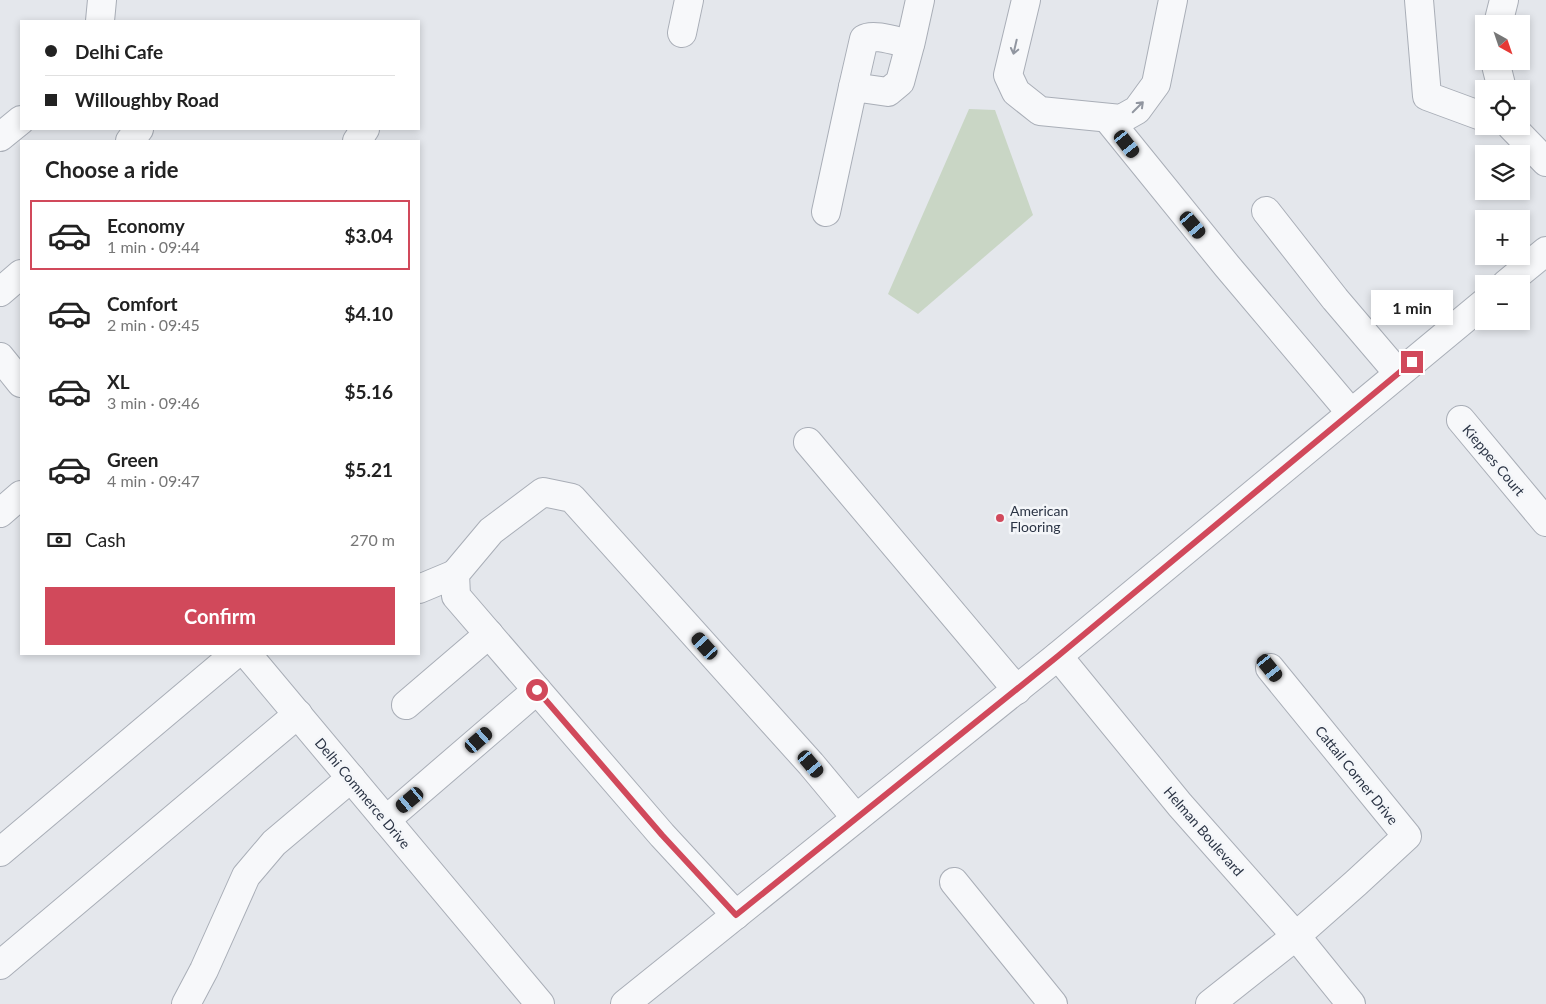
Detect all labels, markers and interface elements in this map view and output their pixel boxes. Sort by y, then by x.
north arrow [1475,15,1530,70]
map controls [1475,15,1530,330]
one-way arrow [1010,39,1019,55]
text: Delhi Cafe [75,40,163,63]
button: locate [1475,80,1530,135]
text: Willoughby Road [75,88,219,111]
one-way arrow [1132,101,1144,113]
car [1111,128,1142,160]
button: layers [1475,145,1530,200]
text: Choose a ride [45,156,179,183]
car [1177,209,1208,241]
button: + [1475,210,1530,265]
icon: car [47,213,92,258]
text: Economy [107,214,185,237]
text: $3.04 [344,224,393,247]
text: 1 min · 09:44 [107,237,200,256]
button: − [1475,275,1530,330]
callout: 1 min [1371,290,1453,324]
icon: car [47,291,92,336]
text: Comfort [107,292,178,315]
text: 1 min [1392,298,1432,317]
text: $4.10 [344,302,393,325]
text: 2 min · 09:45 [107,315,200,334]
route end [1401,351,1423,373]
icon: car [47,369,92,414]
text: XL [107,370,130,393]
text: $5.16 [344,380,393,403]
text: 3 min · 09:46 [107,393,200,412]
street label: Kieppes Court [1459,421,1529,499]
icon: car [47,447,92,492]
text: Green [107,448,158,471]
text: $5.21 [344,458,393,481]
text: 4 min · 09:47 [107,471,200,490]
place label: American Flooring [1010,502,1068,535]
marker: American Flooring [994,512,1006,524]
icon: cash [45,526,73,554]
text: Cash [85,528,126,551]
text: 270 m [350,530,395,549]
button: Confirm [45,587,395,645]
car [689,630,720,662]
car [1254,652,1285,684]
route start [526,679,548,701]
street label: Cattail Corner Drive [1312,722,1402,828]
car [462,724,495,756]
street label: Delhi Commerce Drive [312,734,414,852]
car [795,748,826,780]
street label: Helman Boulevard [1161,783,1247,879]
car [393,785,426,815]

